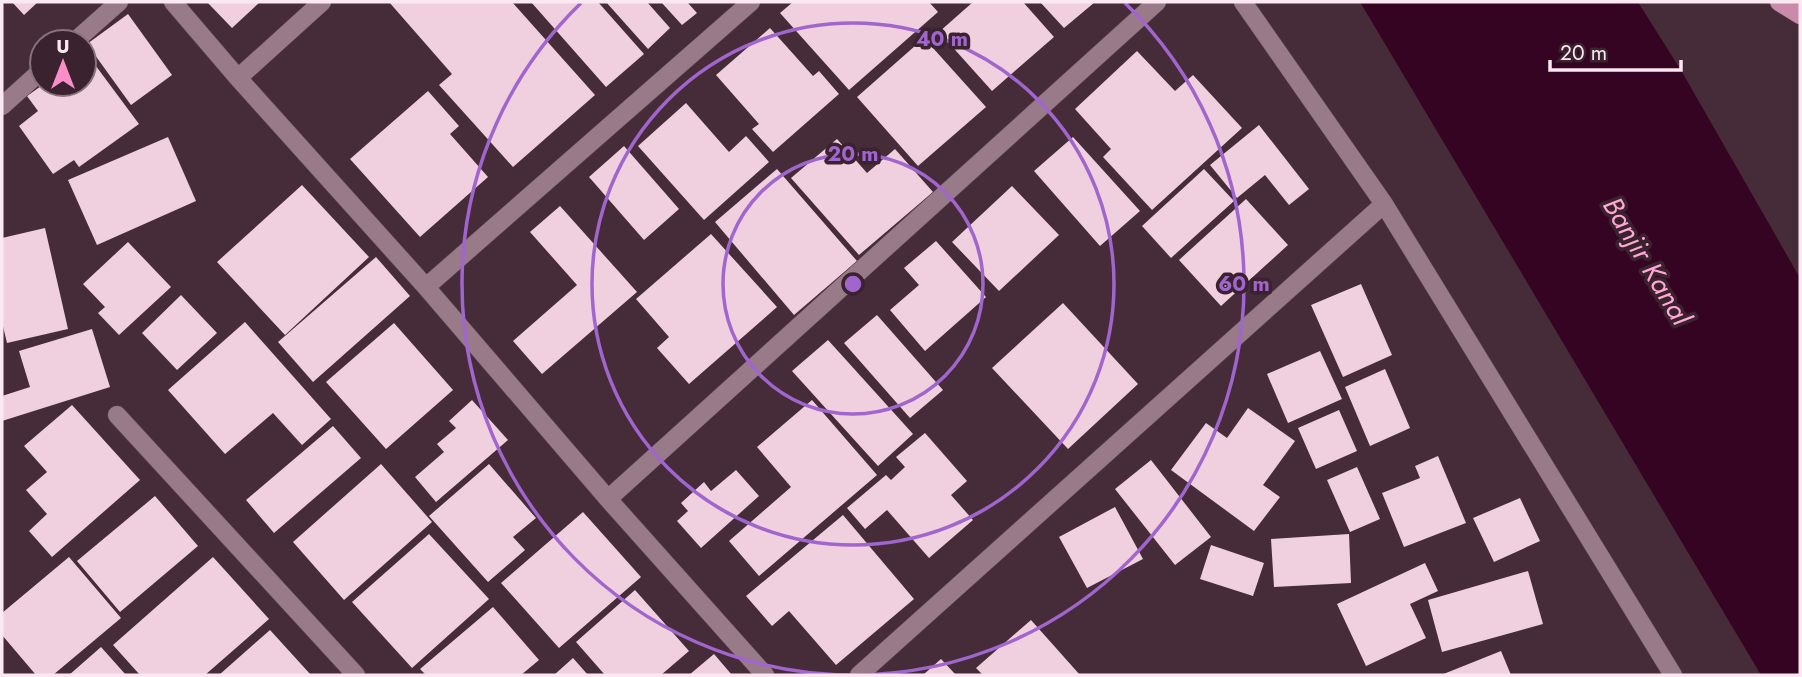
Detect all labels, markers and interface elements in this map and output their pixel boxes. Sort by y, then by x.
text: 40 m [916,24,968,54]
north arrow [28,28,98,98]
scale bar [1550,28,1681,72]
text: U [56,33,70,60]
text: 20 m [1560,38,1607,68]
text: 20 m [827,139,879,169]
water label: Banjir Kanal [1593,189,1702,334]
text: 60 m [1218,269,1270,299]
centre of rings [841,272,865,296]

